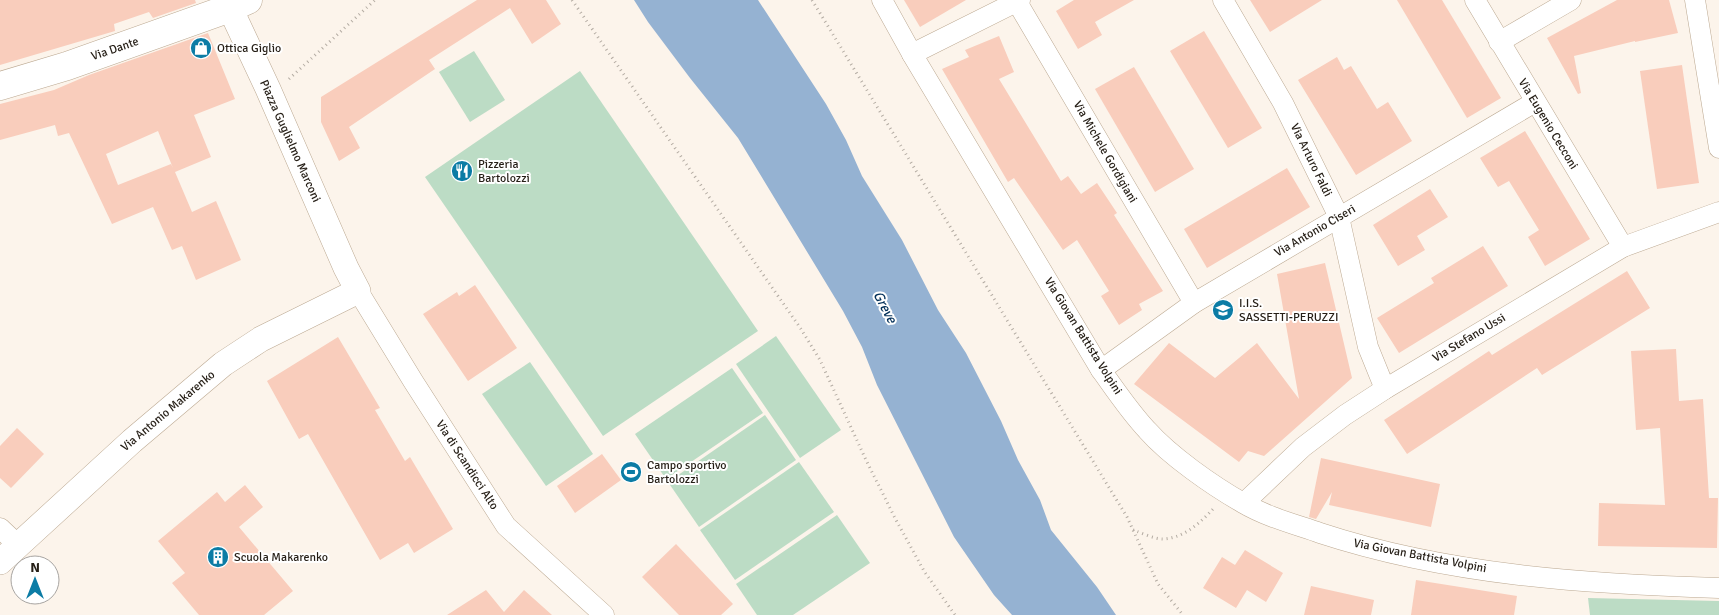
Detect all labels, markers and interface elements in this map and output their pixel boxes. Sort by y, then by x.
street label: Via Dante [89,34,141,64]
shop icon: Ottica Giglio [189,36,213,60]
place label: Ottica Giglio [217,41,281,56]
street label: Via Eugenio Cecconi [1515,76,1581,172]
street label: Piazza Guglielmo Marconi [256,77,324,205]
street label: Via Michele Gordigiani [1070,98,1140,206]
street label: Via Arturo Faldi [1287,121,1335,199]
place label: Pizzeria Bartolozzi [478,157,530,186]
restaurant icon: Pizzeria Bartolozzi [450,159,474,183]
street label: Via Antonio Ciseri [1272,202,1358,260]
street label: Via Giovan Battista Volpini [1041,275,1125,397]
water label: Greve [870,288,901,327]
place label: I.I.S. SASSETTI-PERUZZI [1239,296,1339,325]
school or university icon: I.I.S. SASSETTI-PERUZZI [1211,298,1235,322]
street label: Via Stefano Ussi [1430,310,1508,366]
street label: Via Antonio Makarenko [118,367,218,455]
street label: Via di Scandicci Alto [432,417,502,513]
place label: Campo sportivo Bartolozzi [647,458,727,487]
sports icon: Campo sportivo Bartolozzi [619,460,643,484]
street label: Via Giovan Battista Volpini [1352,536,1488,576]
building icon: Scuola Makarenko [206,545,230,569]
place label: Scuola Makarenko [234,550,328,565]
north arrow [10,555,60,605]
text: N [30,559,40,576]

